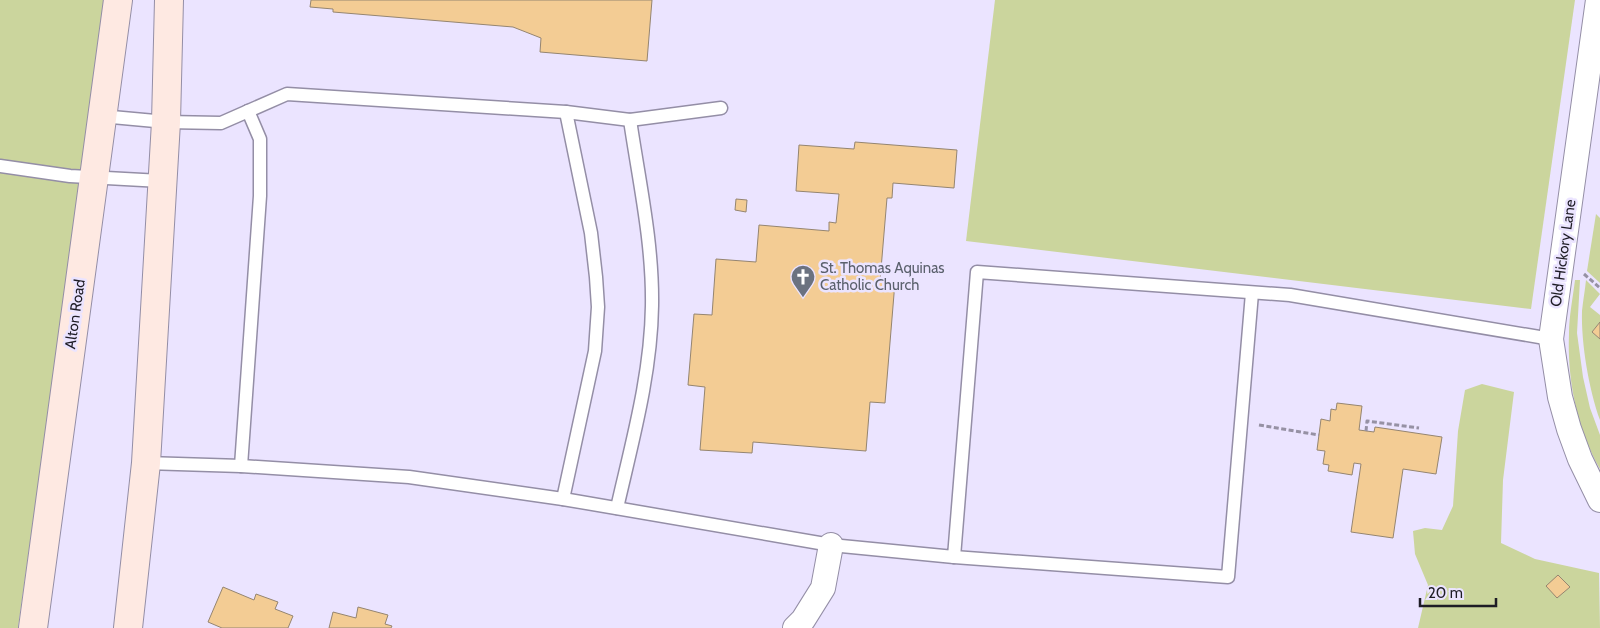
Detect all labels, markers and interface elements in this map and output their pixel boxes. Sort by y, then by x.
street label: Old Hickory Lane [1547,198,1579,308]
place label: St. Thomas Aquinas Catholic Church [820,259,945,294]
church icon: St. Thomas Aquinas Catholic Church [790,264,816,298]
street label: Alton Road [61,278,89,350]
scale bar [1420,576,1496,608]
text: 20 m [1428,584,1463,602]

